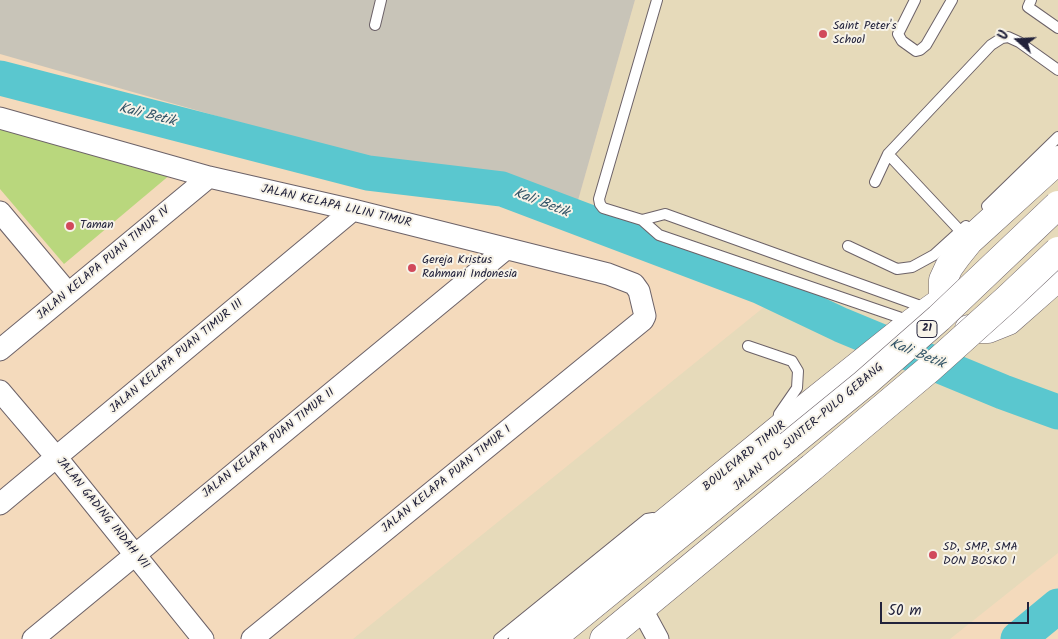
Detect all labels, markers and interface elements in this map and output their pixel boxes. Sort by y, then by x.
north arrow [993,15,1043,65]
place label: Saint Peter's School [833,20,896,48]
marker: Saint Peter's School [817,28,829,40]
text: U [992,28,1016,43]
water label: Kali Betik [117,101,177,131]
street label: JALAN KELAPA LILIN TIMUR [260,183,412,231]
water label: Kali Betik [511,186,571,222]
street label: JALAN KELAPA PUAN TIMUR IV [35,204,173,324]
place label: Taman [80,219,114,233]
marker: Taman [64,220,76,232]
place label: Gereja Kristus Rahmani Indonesia [422,254,517,282]
marker: Gereja Kristus Rahmani Indonesia [406,262,418,274]
street label: JALAN KELAPA PUAN TIMUR III [107,297,247,417]
road number: 21 [917,320,937,338]
water label: Kali Betik [887,336,947,374]
street label: JALAN TOL SUNTER–PULO GEBANG [731,361,887,495]
street label: JALAN KELAPA PUAN TIMUR II [200,386,338,502]
street label: BOULEVARD TIMUR [701,419,789,495]
street label: JALAN KELAPA PUAN TIMUR I [379,423,515,537]
street label: JALAN GADING INDAH VII [52,455,152,573]
place label: SD, SMP, SMA DON BOSKO I [943,541,1018,569]
marker: SD, SMP, SMA DON BOSKO I [927,549,939,561]
scale bar [883,592,1032,624]
text: 50 m [888,599,922,623]

